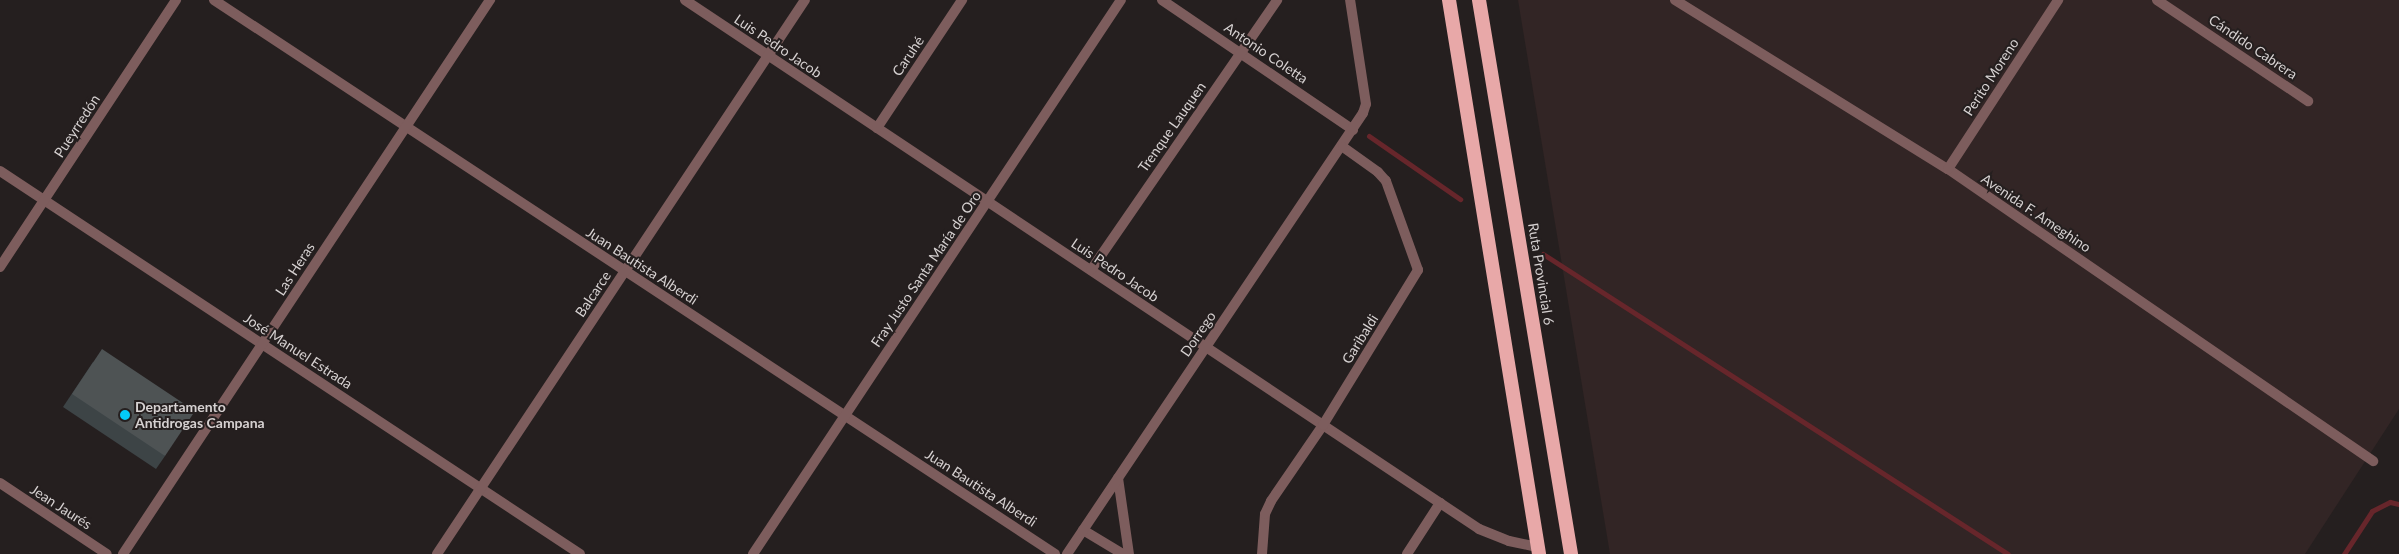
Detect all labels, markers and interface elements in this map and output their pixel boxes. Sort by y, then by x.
street label: Luis Pedro Jacob [731,10,825,82]
street label: Cándido Cabrera [2206,11,2300,83]
street label: Antonio Coletta [1221,19,1311,87]
street label: Caruhé [889,33,927,79]
street label: Perito Moreno [1960,35,2022,119]
street label: Trenque Lauquen [1135,79,1209,175]
street label: Pueyrredón [50,91,104,161]
street label: Avenida F. Ameghino [1978,170,2094,256]
street label: Fray Justo Santa María de Oro [867,188,985,350]
street label: Ruta Provincial 6 [1525,222,1557,326]
street label: Juan Bautista Alberdi [583,224,701,308]
street label: Luis Pedro Jacob [1068,234,1162,306]
street label: Las Heras [272,239,318,299]
street label: Balcarce [572,268,614,320]
street label: Dorrego [1177,308,1219,360]
street label: José Manuel Estrada [241,310,355,392]
street label: Garibaldi [1338,311,1382,367]
place label: Departamento Antidrogas Campana [135,399,265,432]
marker: Departamento Antidrogas Campana [119,409,131,421]
street label: Juan Bautista Alberdi [922,446,1040,530]
street label: Jean Jaurés [27,481,95,533]

